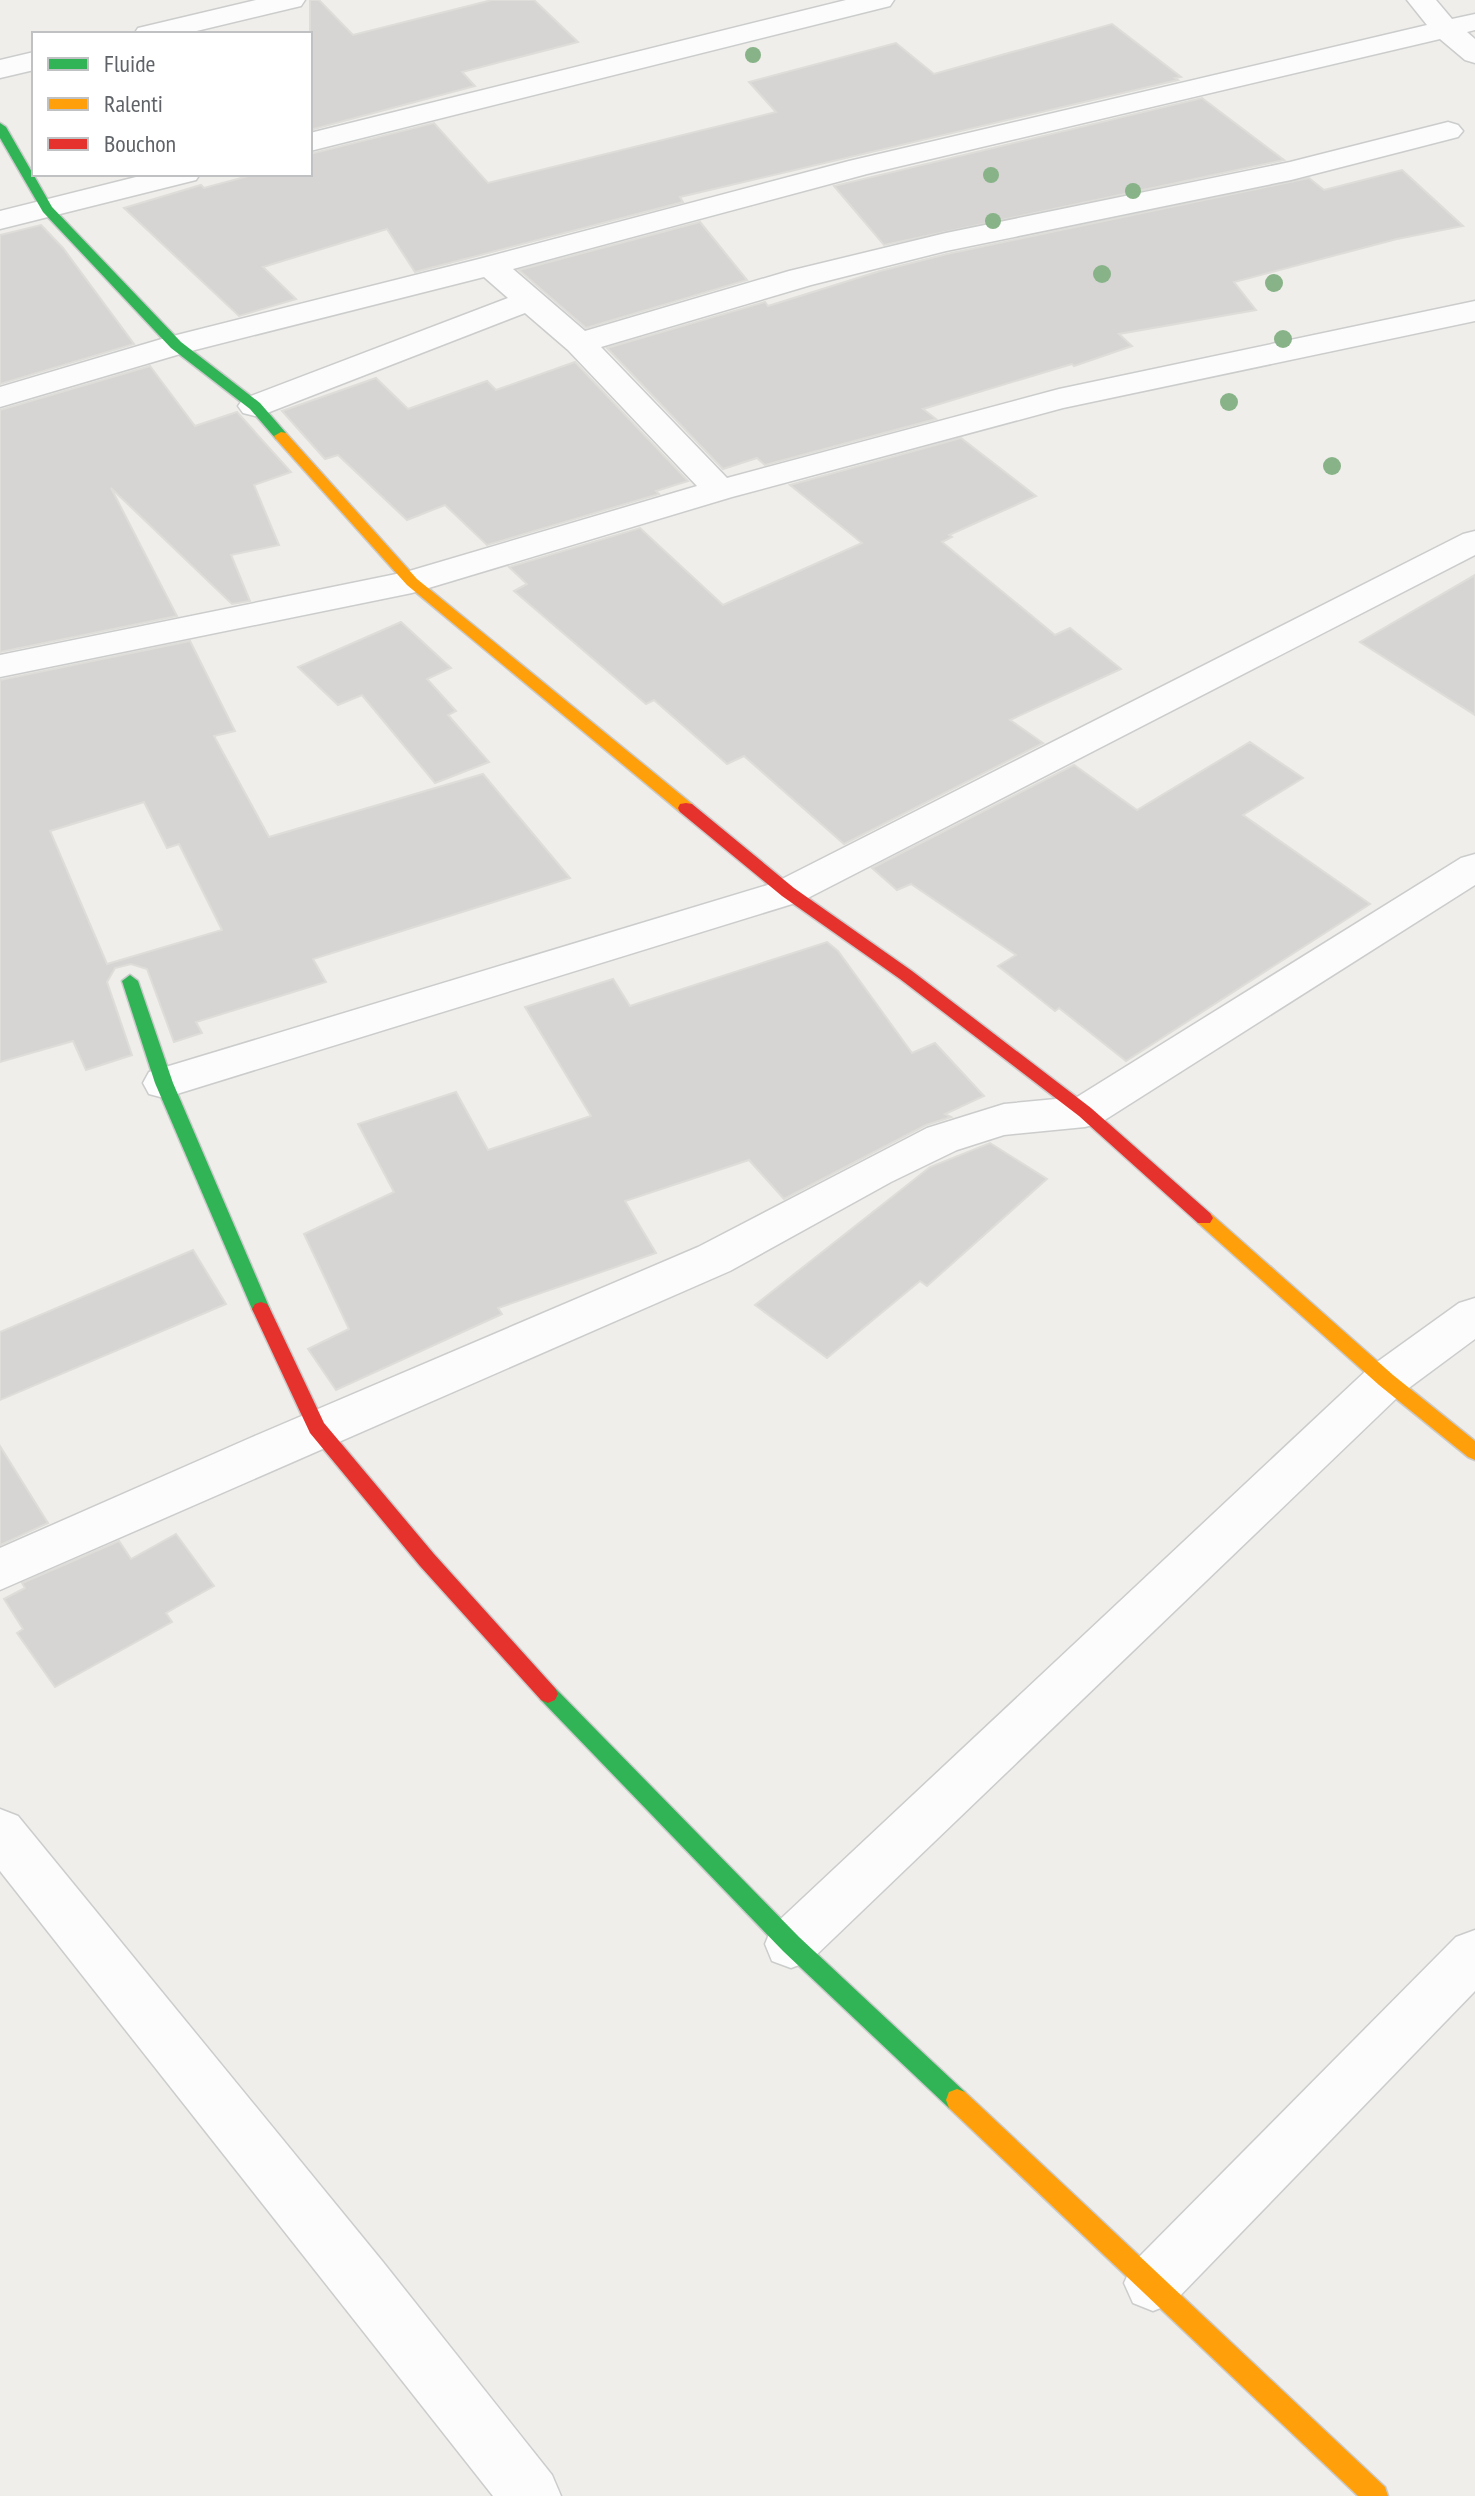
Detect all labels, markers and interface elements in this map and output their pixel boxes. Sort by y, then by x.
legend [32,32,312,176]
text: Fluide [104,48,155,79]
text: Ralenti [104,88,163,119]
text: Bouchon [104,128,176,159]

